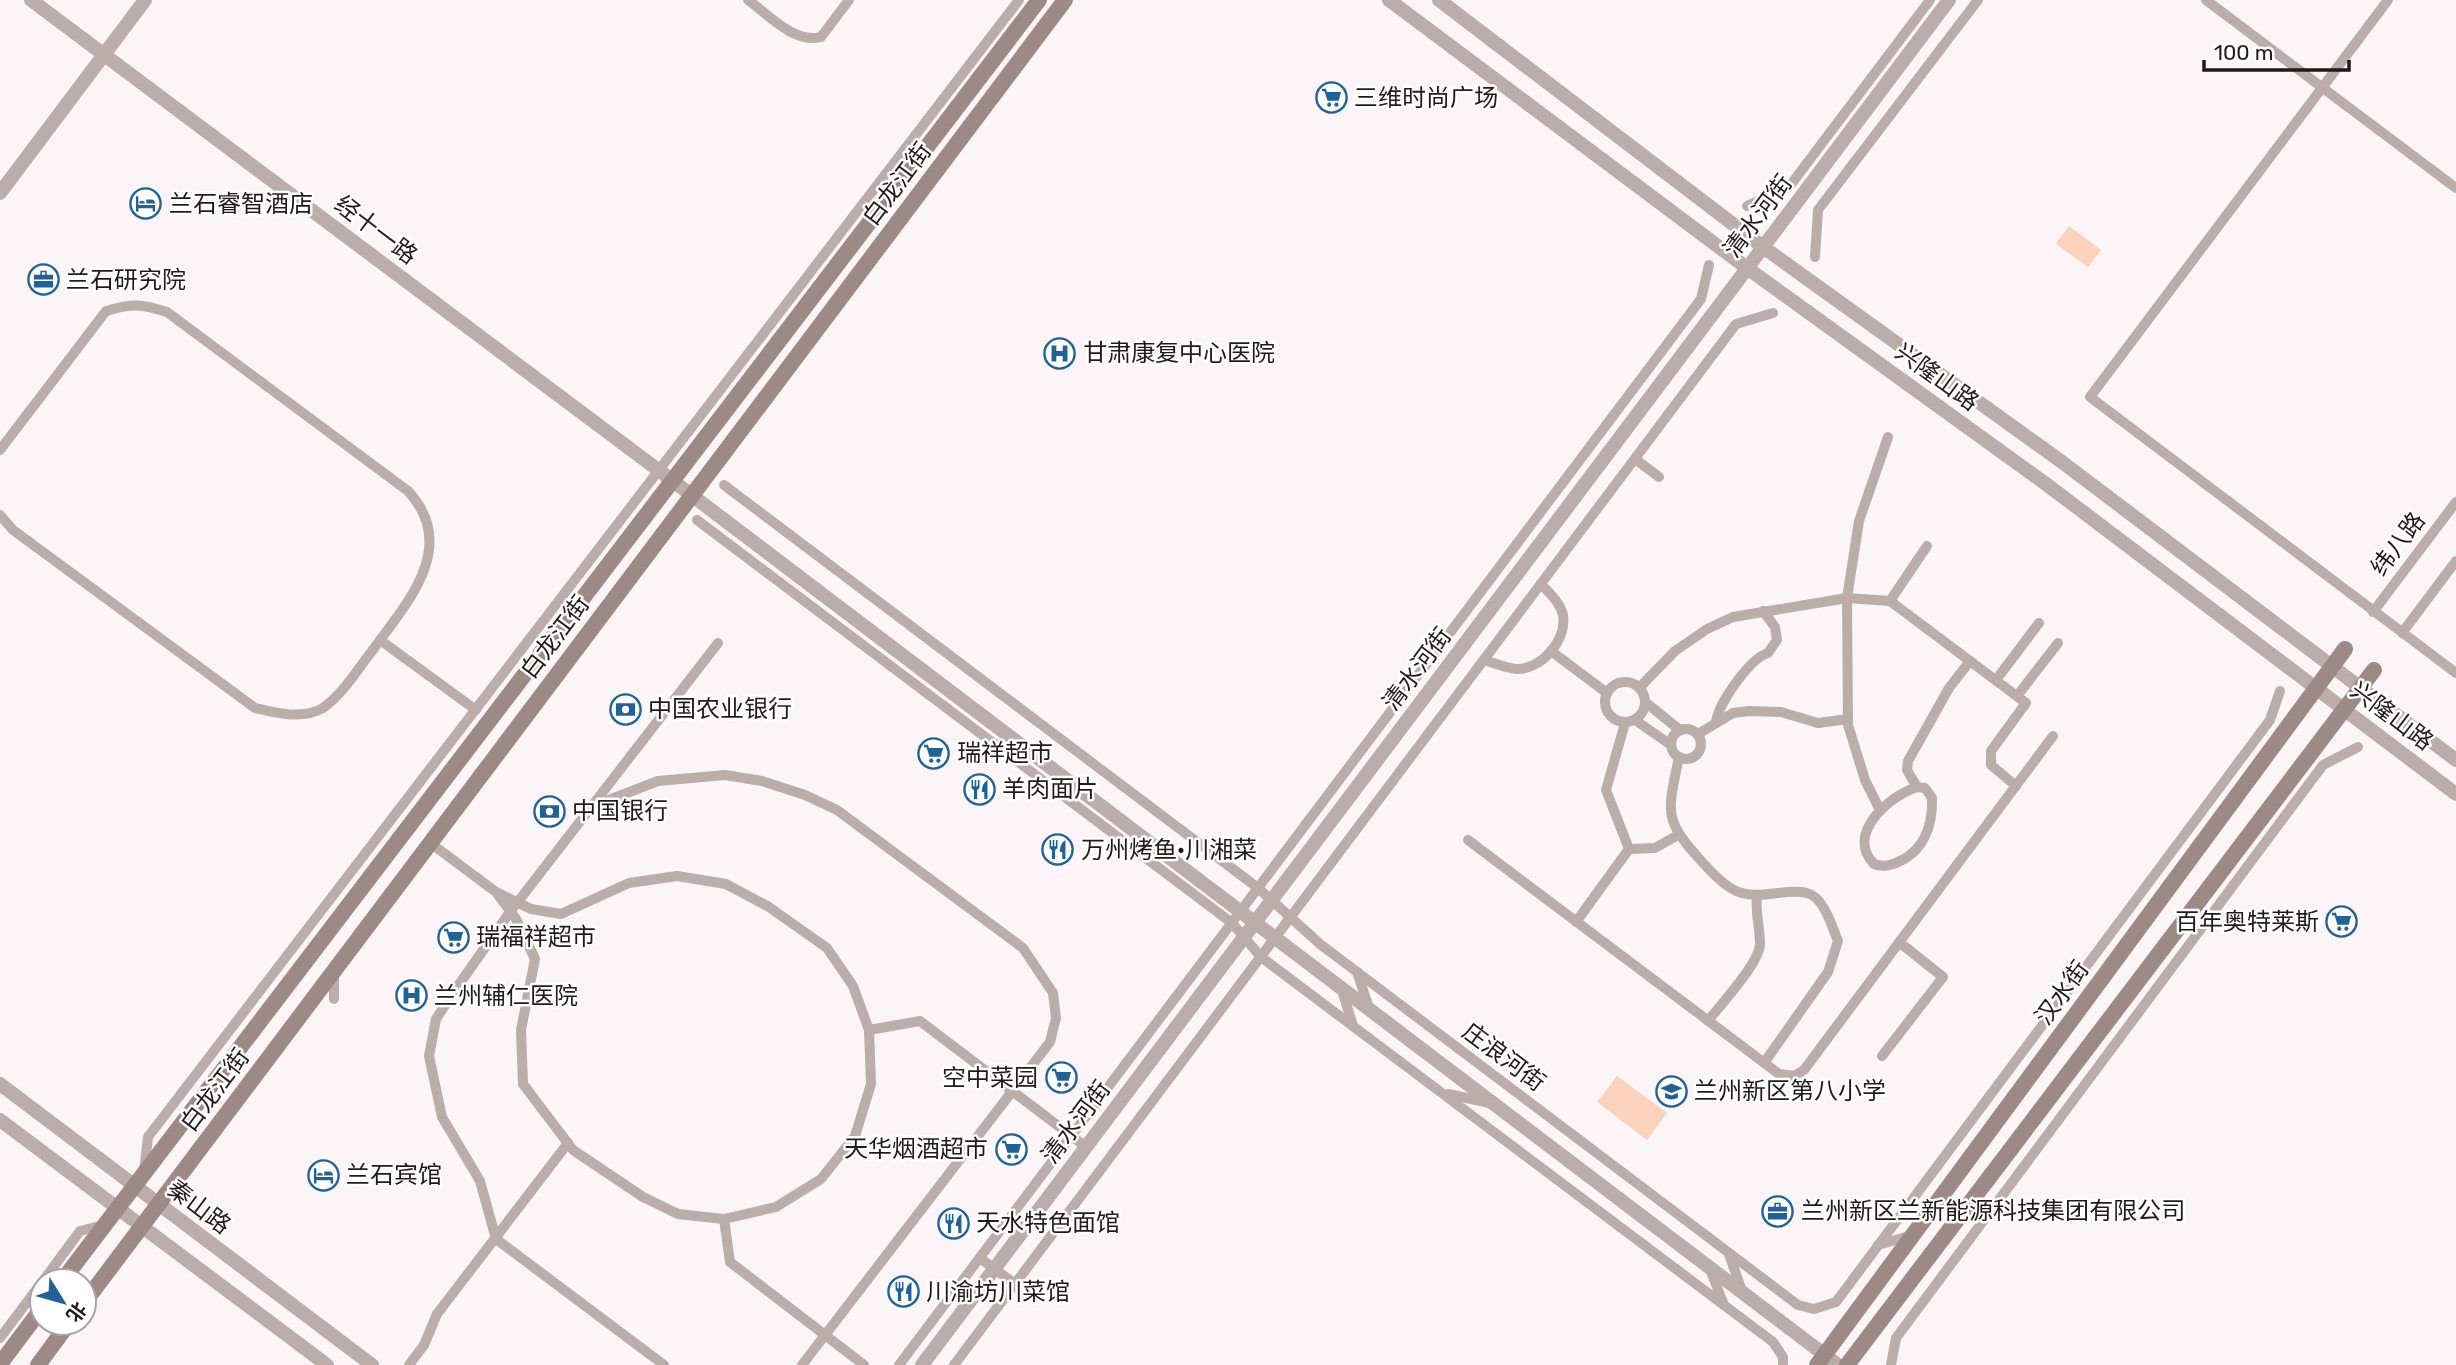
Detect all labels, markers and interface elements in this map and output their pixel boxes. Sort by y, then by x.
scale bar [2204,28,2349,72]
text: 100 m [2214,40,2273,65]
supermarket icon: 三维时尚广场 [1314,81,1348,115]
place label: 三维时尚广场 [1354,84,1498,112]
street label: 白龙江街 [857,137,937,231]
street label: 清水河街 [1718,169,1798,263]
hotel icon: 兰石睿智酒店 [129,187,163,221]
place label: 兰石睿智酒店 [169,190,313,218]
street label: 经十一路 [329,190,423,270]
office icon: 兰石研究院 [26,263,60,297]
place label: 兰石研究院 [66,266,186,294]
hospital icon: 甘肃康复中心医院 [1043,336,1077,370]
street label: 兴隆山路 [1890,337,1984,417]
place label: 甘肃康复中心医院 [1083,339,1275,367]
street label: 纬八路 [2365,507,2431,581]
street label: 白龙江街 [515,590,595,684]
street label: 清水河街 [1377,622,1457,716]
street label: 兴隆山路 [2345,676,2439,756]
bank icon: 中国农业银行 [608,692,642,726]
place label: 中国农业银行 [648,695,792,723]
supermarket icon: 瑞祥超市 [917,736,951,770]
place label: 瑞祥超市 [957,739,1053,767]
restaurant icon: 羊肉面片 [962,772,996,806]
place label: 羊肉面片 [1002,775,1098,803]
bank icon: 中国银行 [532,794,566,828]
place label: 中国银行 [572,797,668,825]
restaurant icon: 万州烤鱼·川湘菜 [1041,833,1075,867]
place label: 万州烤鱼·川湘菜 [1081,836,1257,864]
supermarket icon: 百年奥特莱斯 [2325,905,2359,939]
place label: 百年奥特莱斯 [2175,908,2319,936]
supermarket icon: 瑞福祥超市 [436,920,470,954]
place label: 瑞福祥超市 [476,923,596,951]
street label: 汉水街 [2030,956,2094,1030]
hospital icon: 兰州辅仁医院 [394,979,428,1013]
place label: 兰州辅仁医院 [434,982,578,1010]
street label: 庄浪河街 [1457,1017,1551,1097]
street label: 白龙江街 [175,1043,255,1137]
supermarket icon: 空中菜园 [1044,1061,1078,1095]
place label: 空中菜园 [942,1064,1038,1092]
school or university icon: 兰州新区第八小学 [1654,1074,1688,1108]
street label: 清水河街 [1036,1075,1116,1169]
place label: 兰州新区第八小学 [1694,1077,1886,1105]
supermarket icon: 天华烟酒超市 [994,1132,1028,1166]
place label: 天华烟酒超市 [844,1135,988,1163]
hotel icon: 兰石宾馆 [306,1158,340,1192]
place label: 兰石宾馆 [346,1161,442,1189]
street label: 秦山路 [162,1174,236,1240]
office icon: 兰州新区兰新能源科技集团有限公司 [1761,1194,1795,1228]
place label: 兰州新区兰新能源科技集团有限公司 [1801,1197,2185,1225]
restaurant icon: 天水特色面馆 [936,1206,970,1240]
place label: 天水特色面馆 [976,1209,1120,1237]
north arrow [28,1267,98,1337]
restaurant icon: 川渝坊川菜馆 [886,1275,920,1309]
place label: 川渝坊川菜馆 [926,1278,1070,1306]
text: 北 [61,1297,91,1326]

